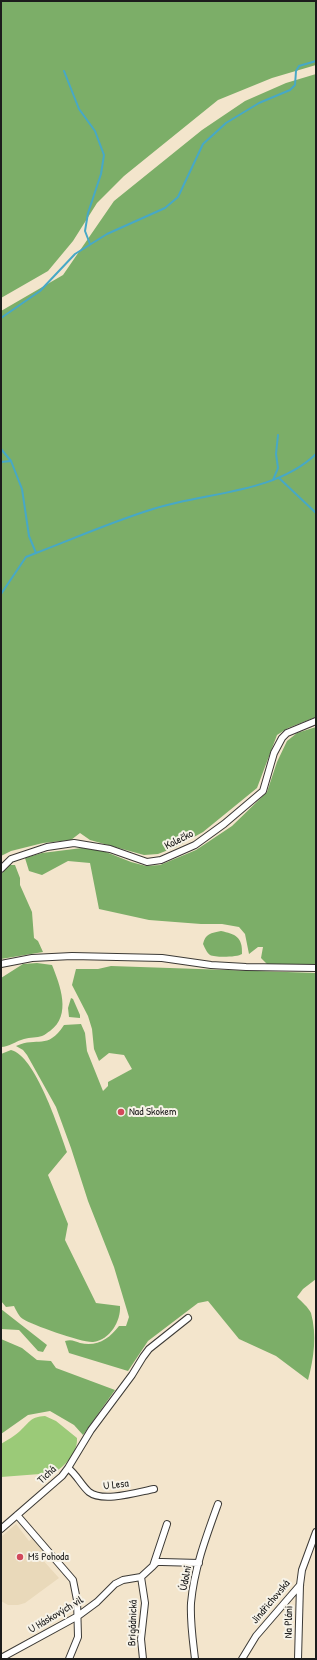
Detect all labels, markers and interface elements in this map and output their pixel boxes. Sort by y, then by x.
street label: Kolečko [162,827,196,853]
place label: Nad Skokem [129,1105,176,1119]
marker: Nad Skokem [116,1107,126,1117]
street label: Tichá [35,1463,59,1487]
street label: U Lesa [102,1477,130,1493]
place label: Mš Pohoda [28,1550,69,1564]
marker: Mš Pohoda [15,1552,25,1562]
street label: Údolní [177,1564,195,1592]
street label: Jindřichovská [249,1577,293,1627]
street label: U Háskových vil [26,1593,86,1637]
street label: Brigádnická [126,1600,140,1646]
street label: Na Pláni [282,1606,296,1638]

